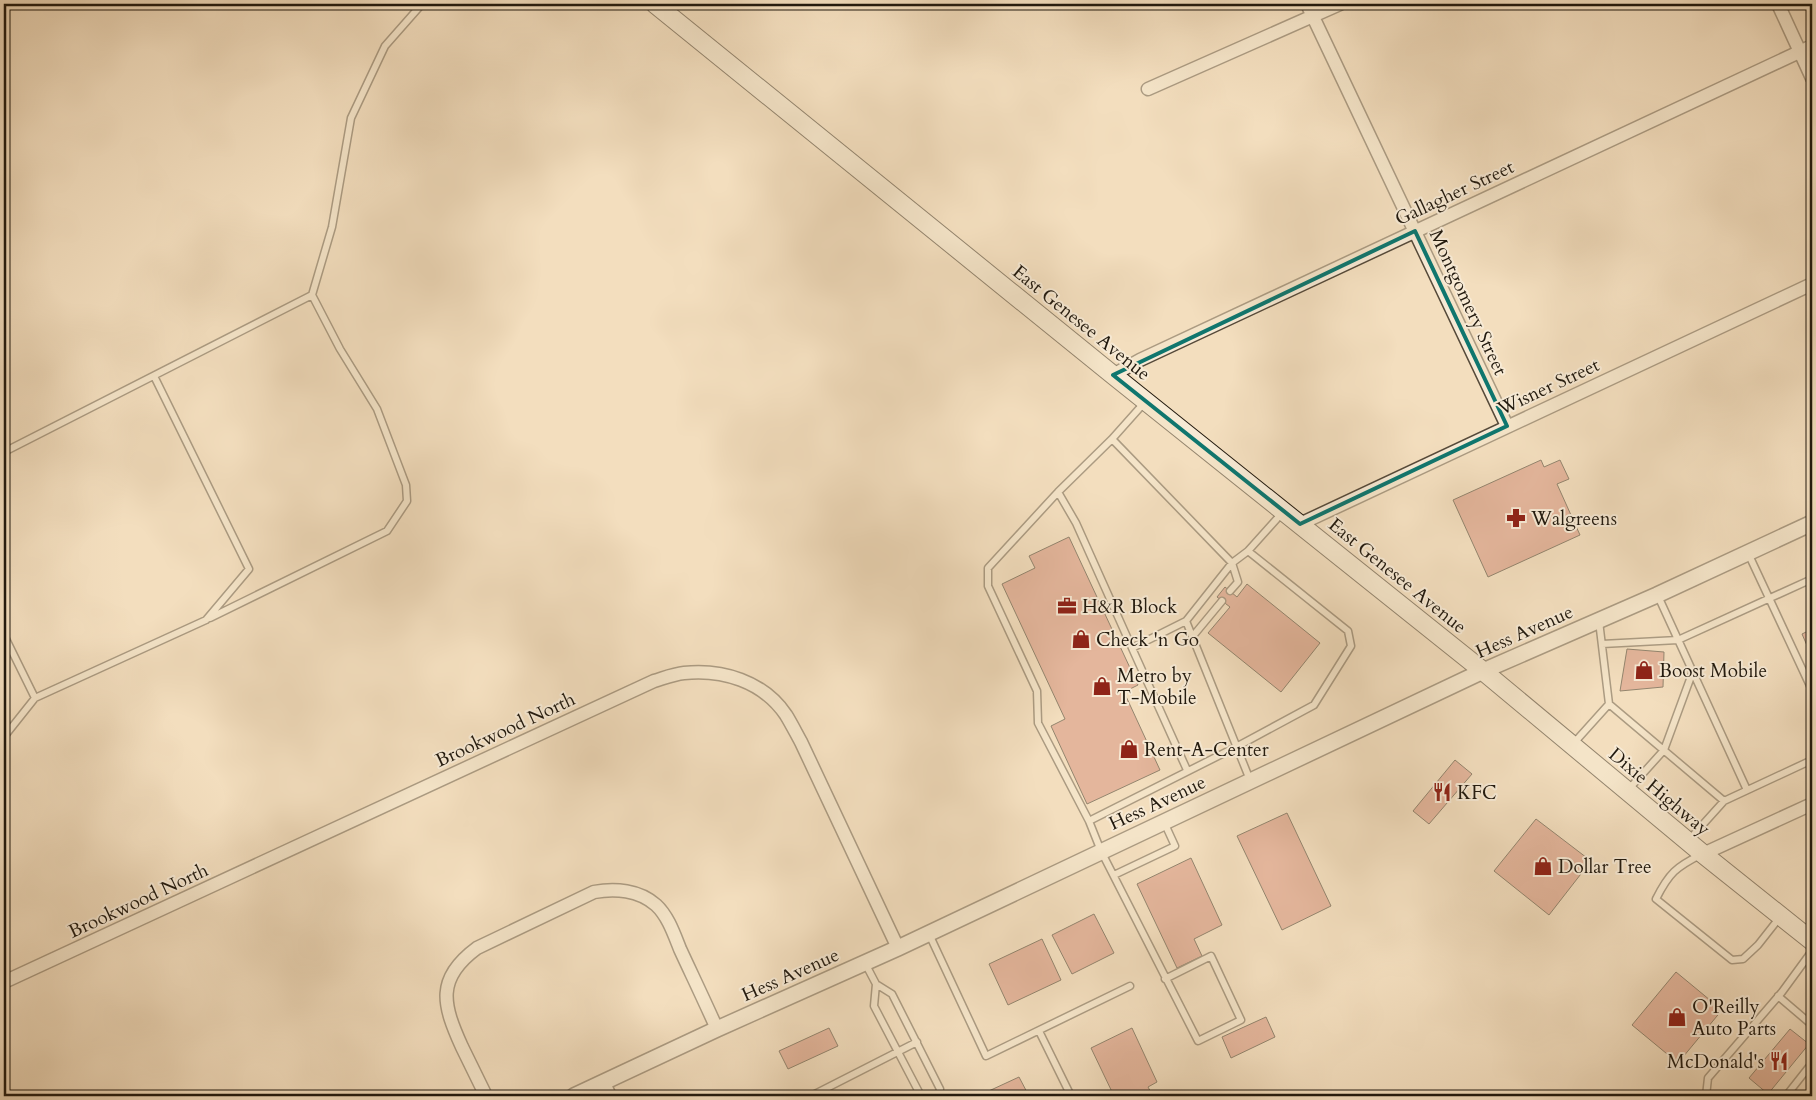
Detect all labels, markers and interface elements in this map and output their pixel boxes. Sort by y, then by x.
street label: Gallagher Street [1391,154,1518,232]
street label: Montgomery Street [1423,225,1513,380]
street label: East Genesee Avenue [1007,259,1156,387]
street label: Wisner Street [1492,352,1604,422]
place label: Walgreens [1530,506,1617,532]
pharmacy icon: Walgreens [1505,507,1527,529]
street label: East Genesee Avenue [1323,512,1472,640]
place label: H&R Block [1082,594,1178,620]
office icon: H&R Block [1056,595,1078,617]
street label: Hess Avenue [1472,599,1577,665]
place label: Check 'n Go [1096,627,1199,653]
shop icon: Check 'n Go [1070,628,1092,650]
place label: Boost Mobile [1659,658,1767,684]
shop icon: Boost Mobile [1633,659,1655,681]
place label: Metro by T-Mobile [1117,663,1197,711]
shop icon: Metro by T-Mobile [1091,675,1113,697]
street label: Brookwood North [431,686,580,774]
place label: Rent-A-Center [1144,737,1269,763]
shop icon: Rent-A-Center [1118,738,1140,760]
street label: Dixie Highway [1603,742,1716,842]
street label: Hess Avenue [1105,769,1210,837]
place label: KFC [1457,780,1497,806]
restaurant icon: KFC [1431,781,1453,803]
place label: Dollar Tree [1558,854,1652,880]
shop icon: Dollar Tree [1532,855,1554,877]
street label: Brookwood North [64,857,213,945]
street label: Hess Avenue [738,942,843,1008]
place label: O'Reilly Auto Parts [1692,994,1776,1042]
shop icon: O'Reilly Auto Parts [1666,1006,1688,1028]
place label: McDonald's [1667,1049,1764,1075]
restaurant icon: McDonald's [1768,1050,1790,1072]

